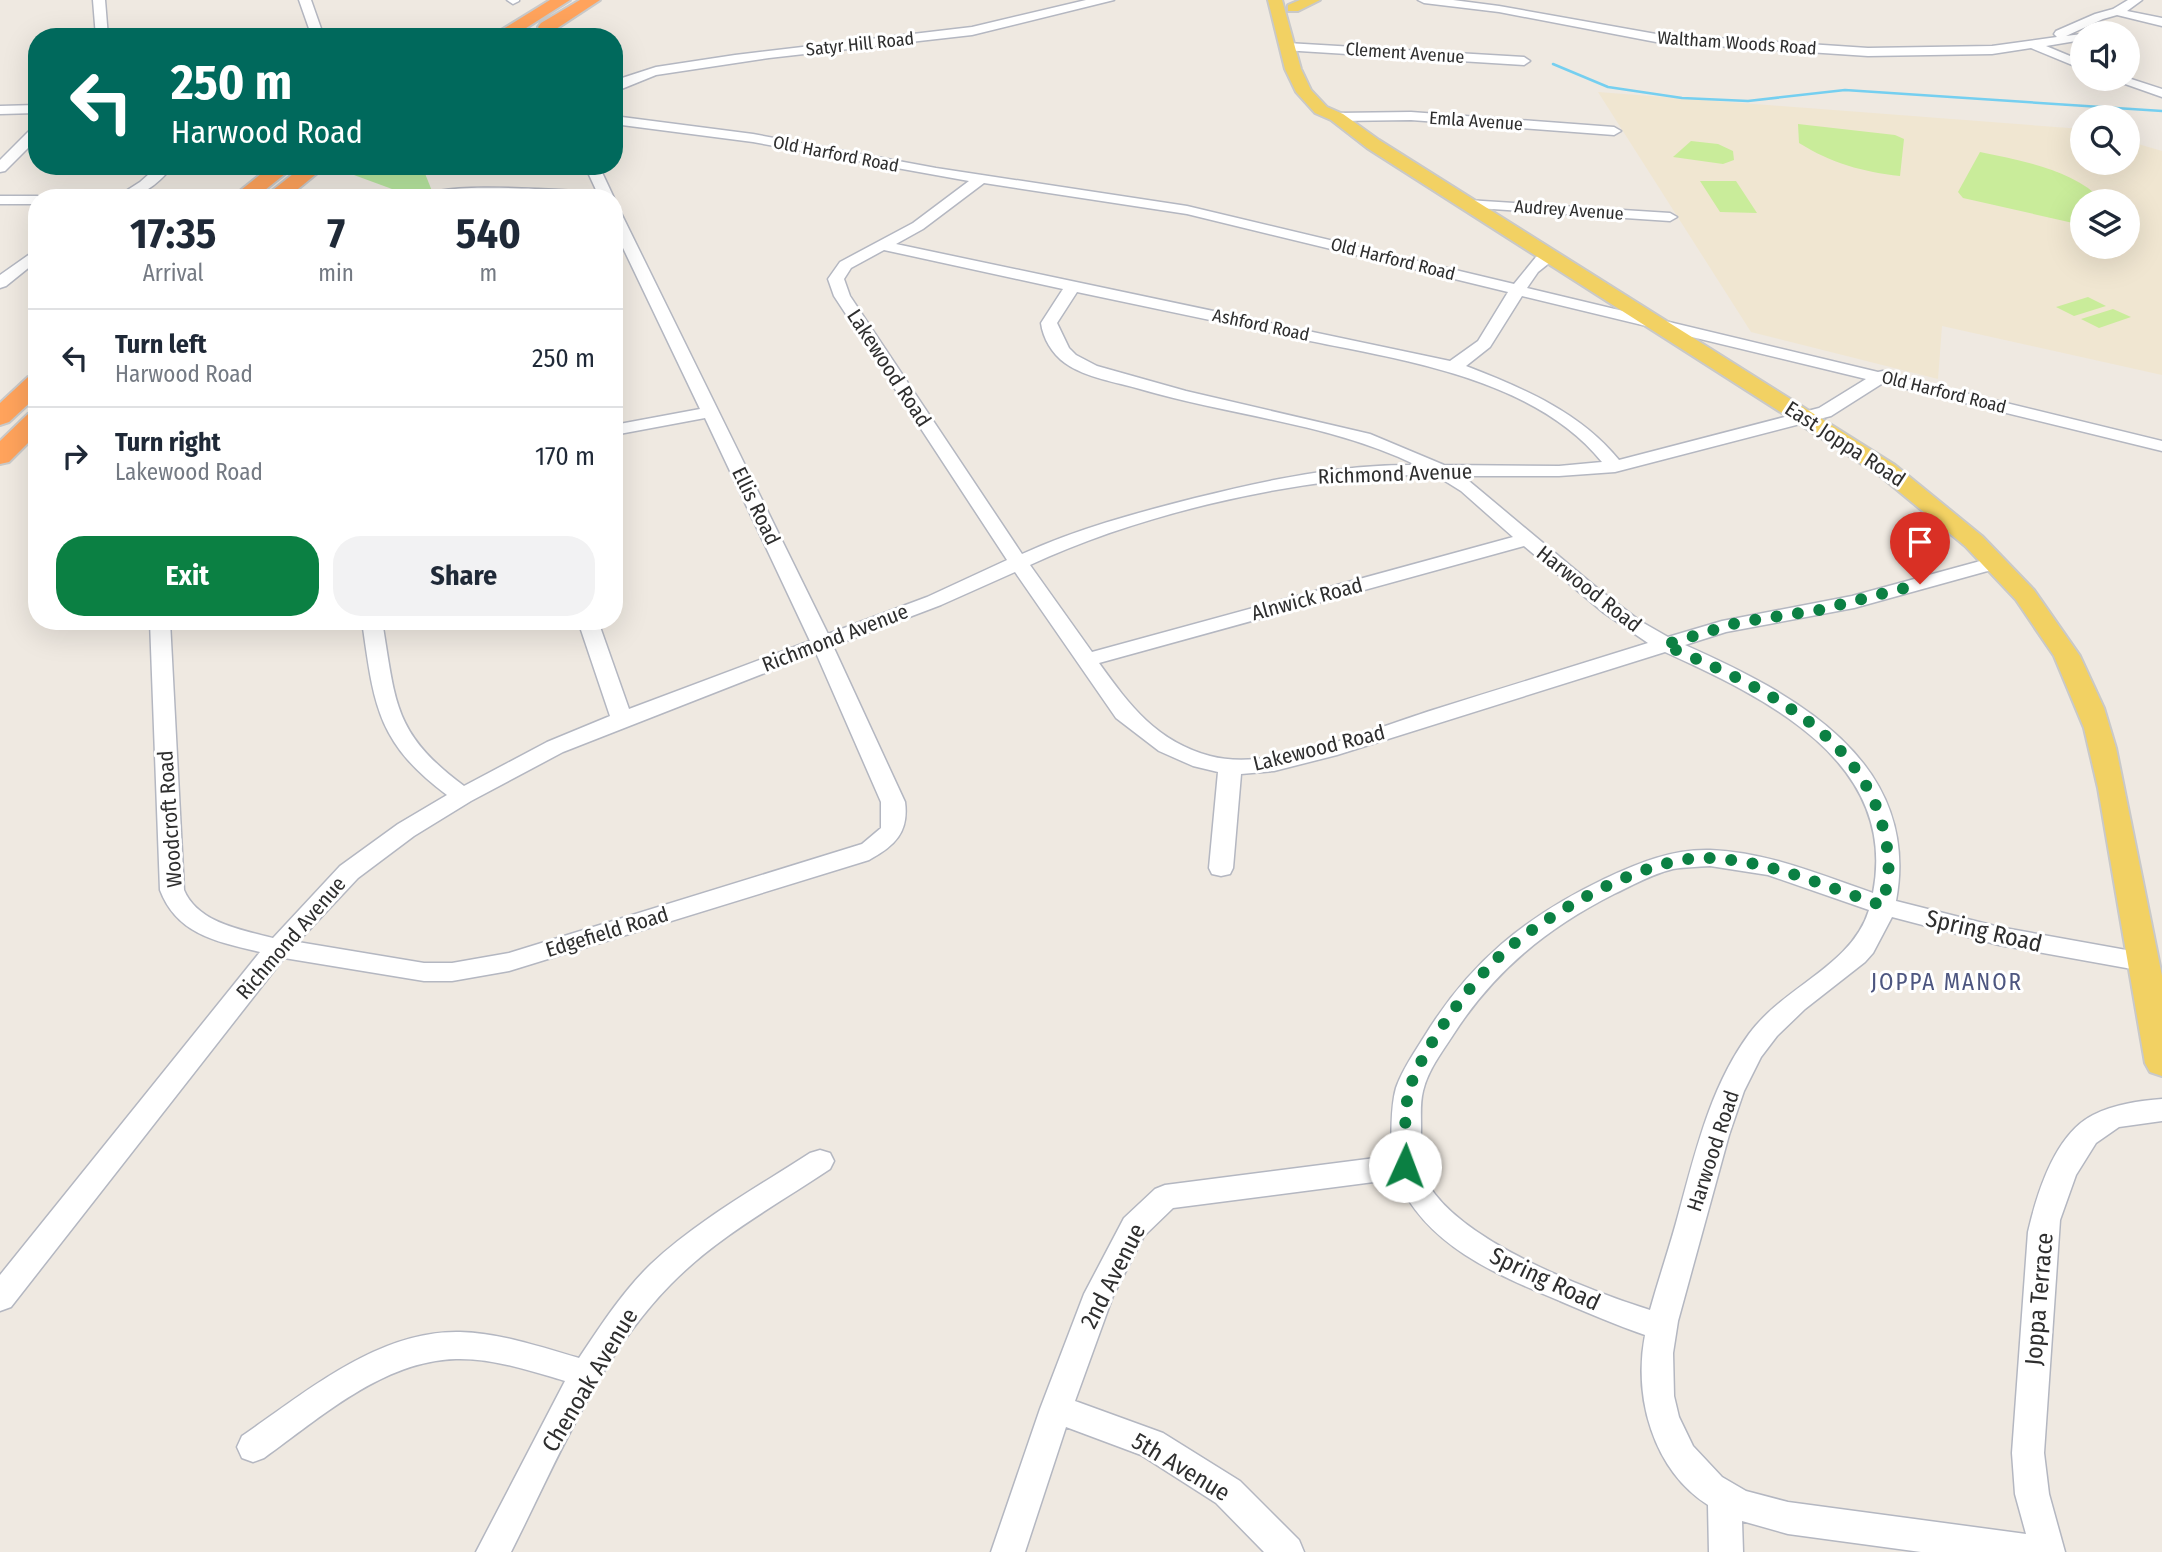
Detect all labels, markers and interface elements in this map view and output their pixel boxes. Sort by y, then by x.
map controls [2070,21,2140,259]
button: sound [2070,21,2140,91]
street label: Waltham Woods Road [1657,26,1817,60]
street label: Satyr Hill Road [805,27,915,61]
street label: Clement Avenue [1345,38,1465,68]
text: 250 m [171,53,292,112]
icon: left [56,56,147,147]
button: search [2070,105,2140,175]
street label: Emla Avenue [1428,107,1524,135]
text: Harwood Road [171,113,363,151]
street label: Old Harford Road [771,131,901,177]
button: layers [2070,189,2140,259]
street label: Audrey Avenue [1514,195,1624,225]
text: 17:35 [130,209,216,259]
text: 7 [327,209,345,259]
text: 540 [456,209,521,259]
street label: Old Harford Road [1328,233,1458,285]
text: Arrival [143,259,204,287]
text: min [318,259,354,287]
text: m [480,259,497,287]
street label: Lakewood Road [841,304,937,432]
street label: Ashford Road [1211,304,1311,346]
text: Turn left [115,329,207,360]
icon: left [56,339,94,377]
text: 250 m [532,343,595,374]
text: Harwood Road [115,360,253,388]
street label: Old Harford Road [1879,366,2009,418]
street label: East Joppa Road [1780,395,1910,493]
text: Turn right [115,427,221,458]
icon: right [56,437,94,475]
text: 170 m [535,441,595,472]
text: Lakewood Road [115,458,263,486]
street label: Richmond Avenue [1317,458,1473,490]
street label: Ellis Road [726,463,786,549]
pin [1890,512,1950,584]
icon: arrive [1901,523,1939,561]
button: Exit [56,536,319,616]
button: Share [333,536,595,616]
street label: Harwood Road [1531,540,1647,638]
street label: Alnwick Road [1249,572,1365,626]
street label: Richmond Avenue [758,598,912,678]
street label: Lakewood Road [1250,719,1388,777]
street label: Woodcroft Road [152,750,188,888]
street label: Richmond Avenue [231,871,351,1005]
street label: Edgefield Road [542,901,672,963]
street label: Spring Road [1923,904,2045,958]
district label: JOPPA MANOR [1871,968,2023,996]
street label: Harwood Road [1681,1087,1745,1215]
position arrow [1368,1129,1442,1203]
street label: 2nd Avenue [1075,1219,1151,1333]
street label: Joppa Terrace [2019,1232,2059,1366]
street label: Spring Road [1485,1241,1605,1317]
street label: Chenoak Avenue [536,1303,644,1457]
street label: 5th Avenue [1127,1427,1235,1507]

